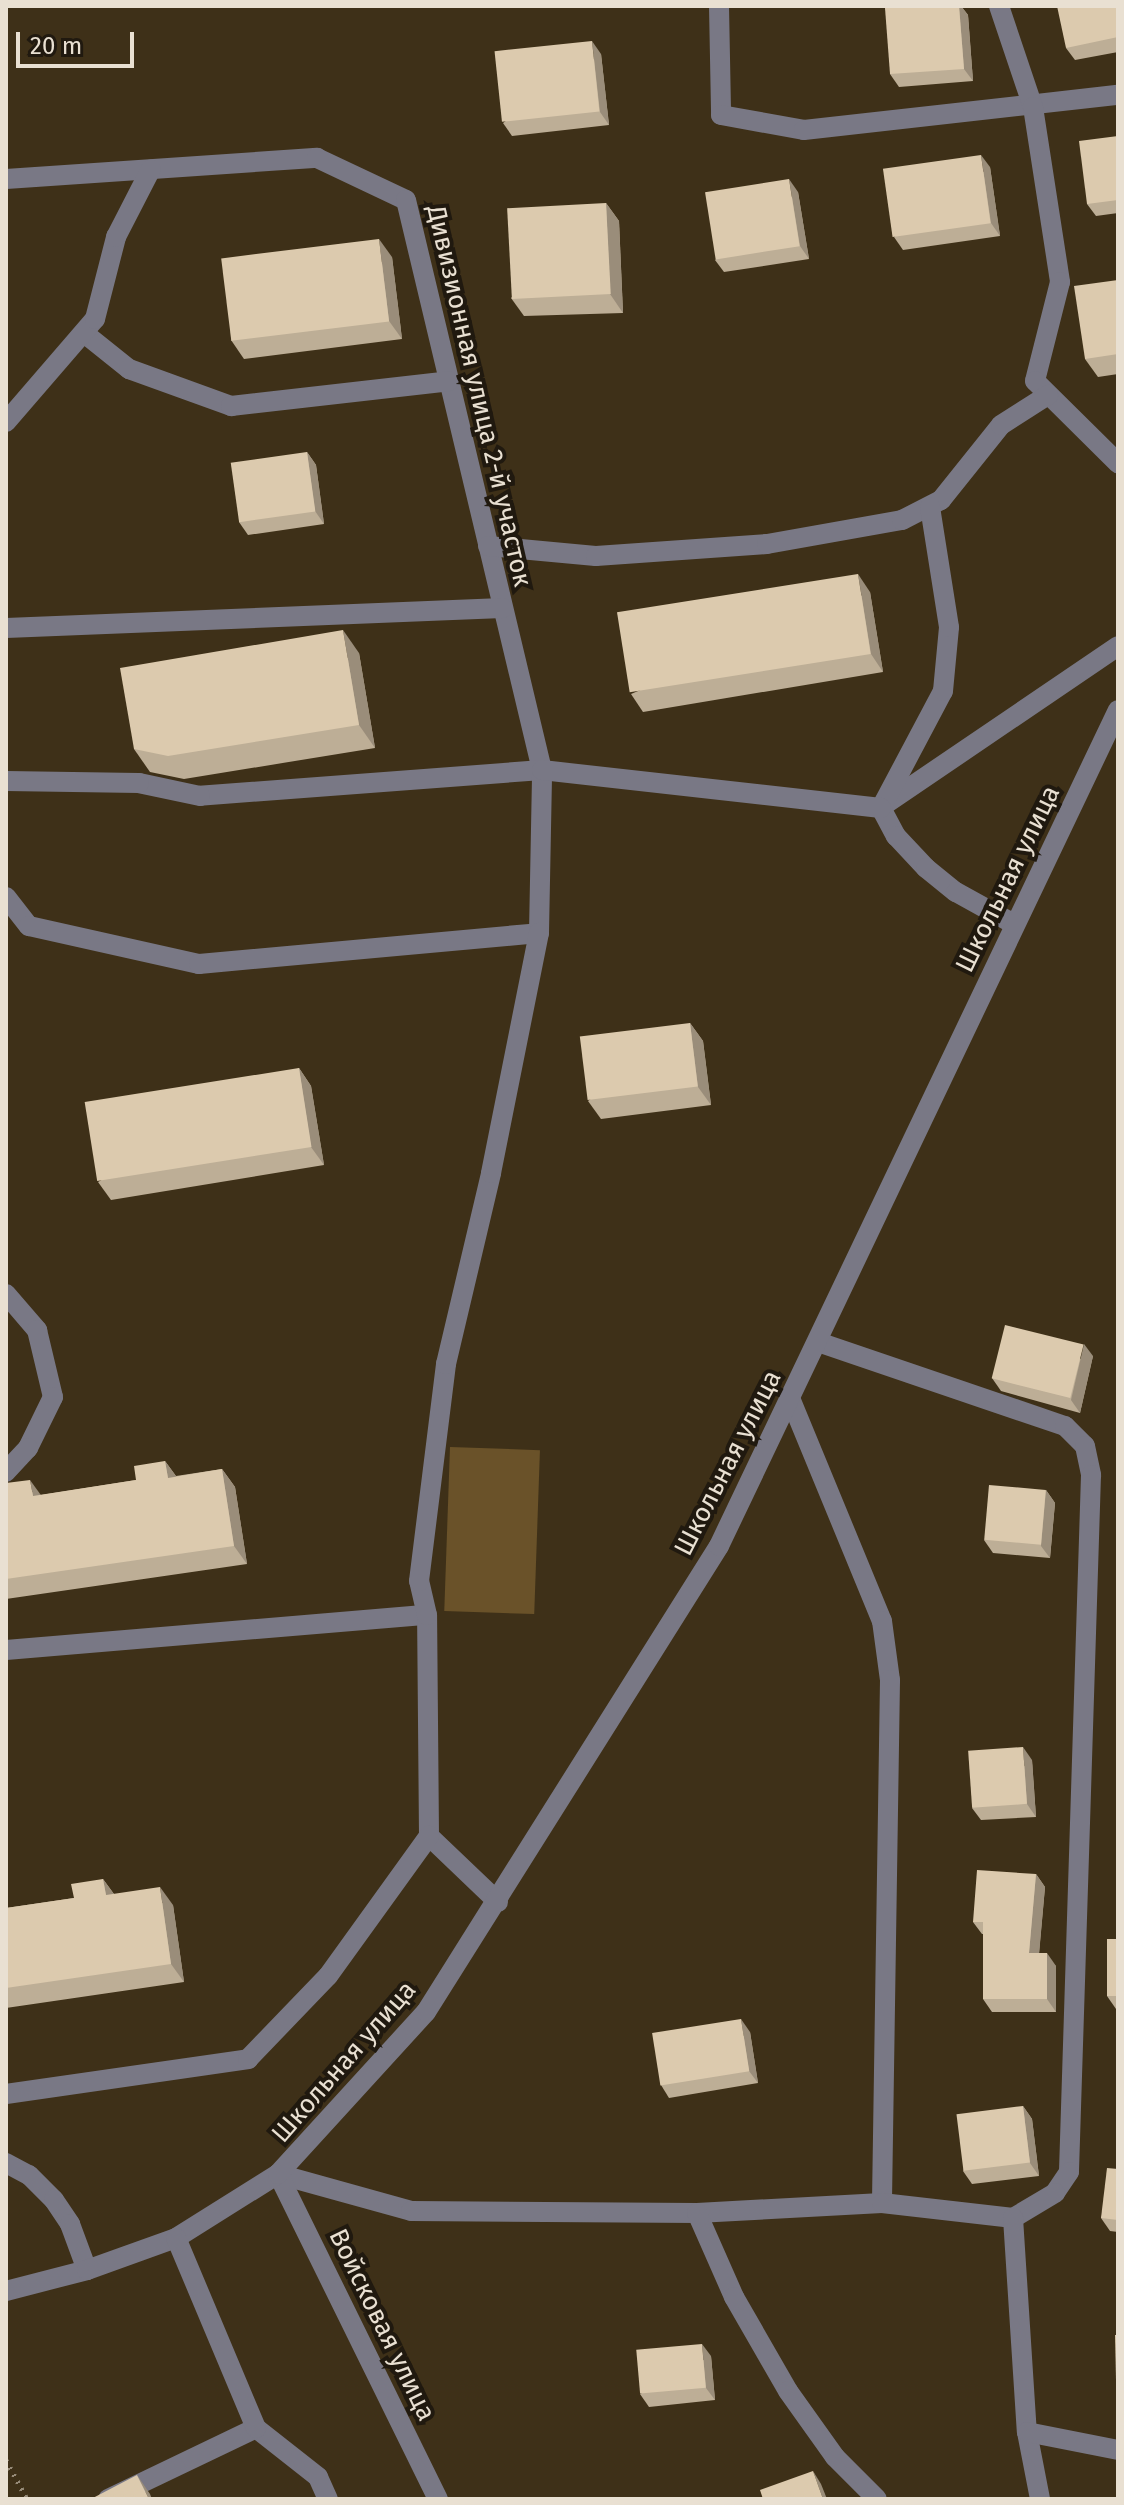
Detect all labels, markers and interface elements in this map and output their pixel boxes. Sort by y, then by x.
scale bar [20,16,138,66]
text: 20 m [30,32,82,60]
street label: Дивизионная улица 2-й участок [420,202,538,590]
street label: Школьная улица [949,781,1067,977]
street label: Школьная улица [668,1365,788,1561]
street label: Школьная улица [265,1975,423,2149]
street label: Войсковая улица [322,2224,442,2426]

